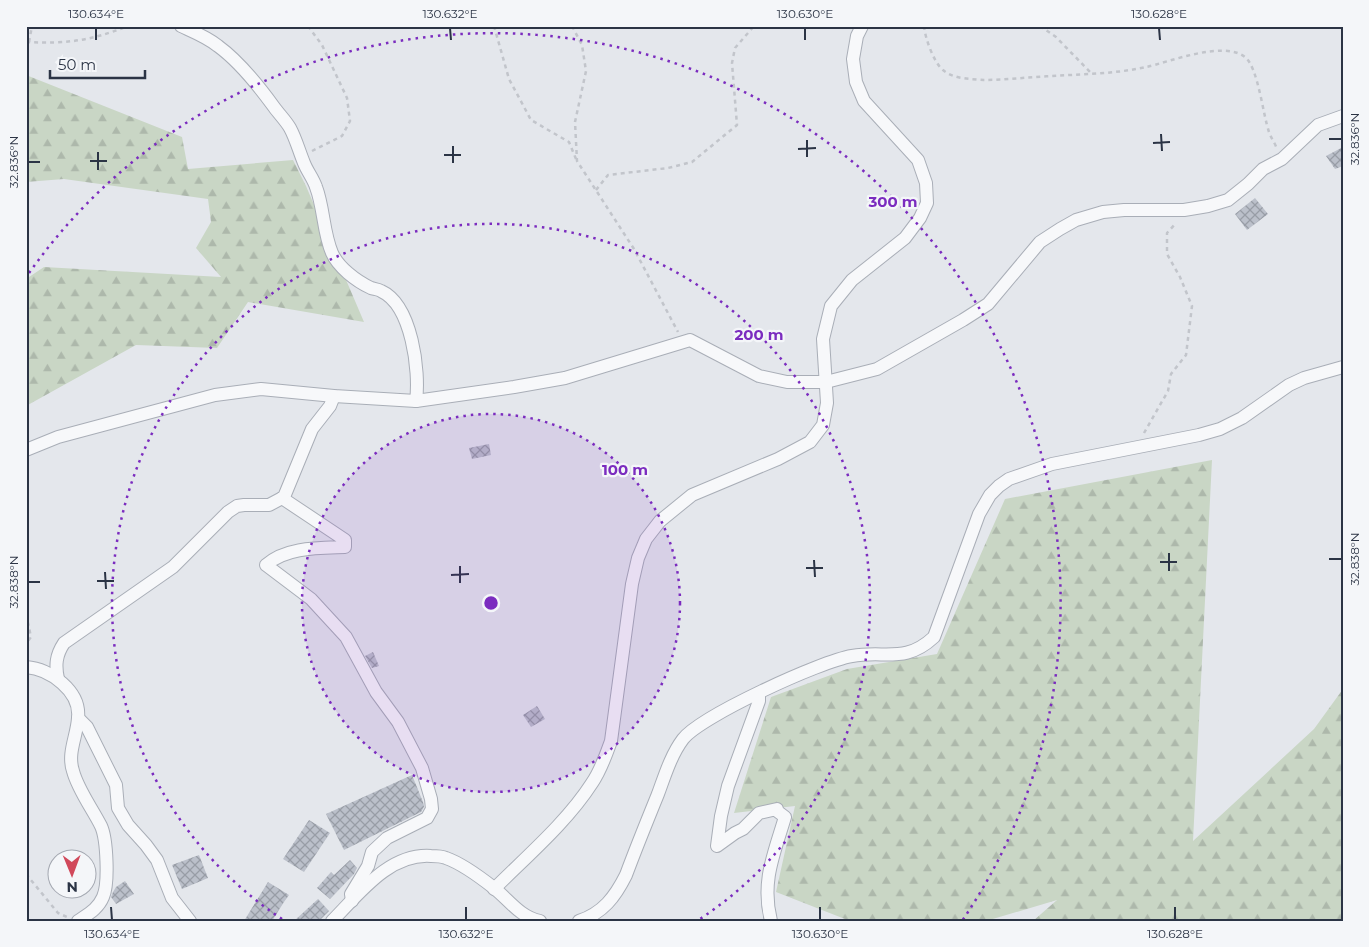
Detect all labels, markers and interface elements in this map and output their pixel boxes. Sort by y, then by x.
text: 130.634°E [68,6,124,21]
text: 130.632°E [422,6,478,21]
text: 130.630°E [777,6,833,21]
text: 130.628°E [1131,6,1187,21]
scale bar [50,48,145,80]
text: 50 m [58,55,96,74]
text: 32.836°N [1347,113,1362,165]
text: 32.836°N [6,136,21,188]
text: 300 m [867,192,918,211]
text: 200 m [734,325,784,344]
text: 100 m [602,460,648,479]
text: 32.838°N [1347,532,1362,586]
text: 32.838°N [6,555,21,609]
centre of rings [482,594,500,612]
north arrow [48,850,98,900]
text: N [66,878,78,896]
text: 130.634°E [84,926,140,941]
text: 130.632°E [438,926,494,941]
text: 130.630°E [792,926,848,941]
text: 130.628°E [1147,926,1203,941]

